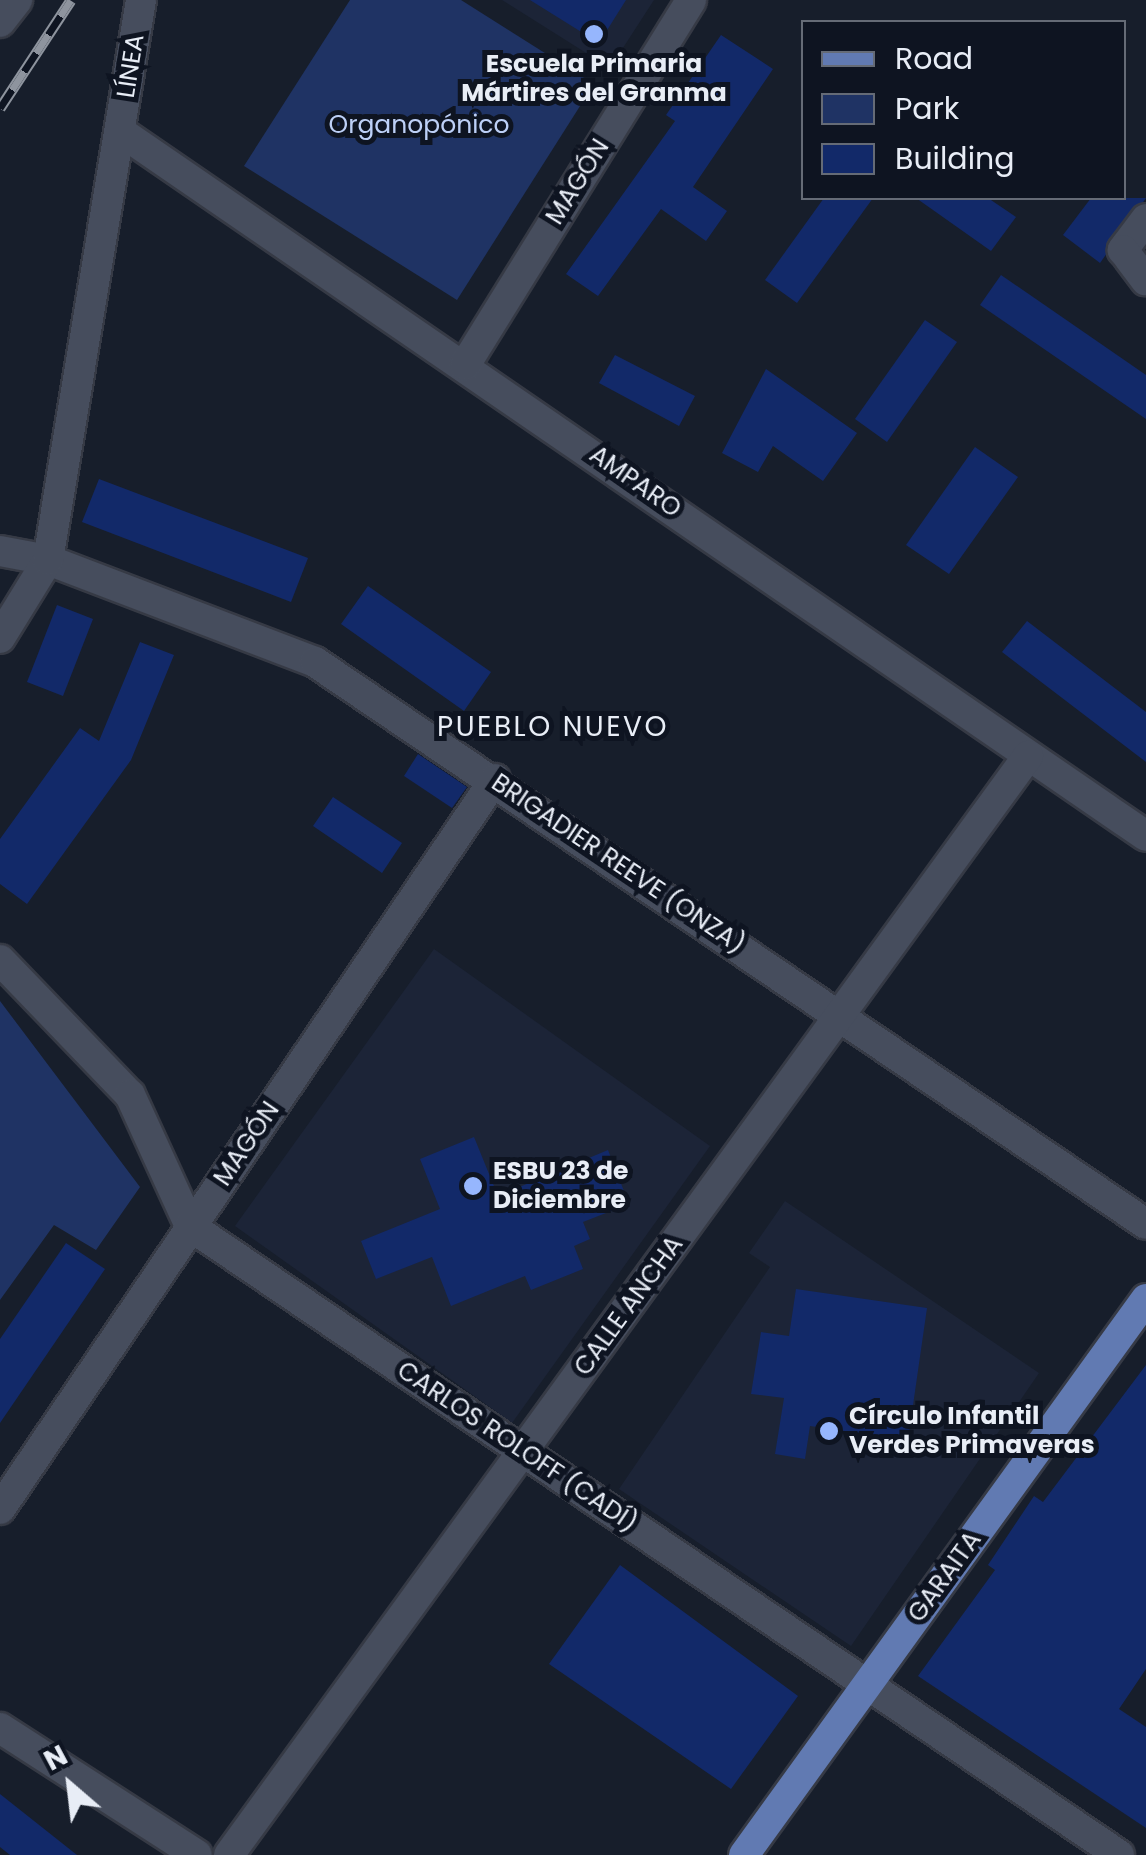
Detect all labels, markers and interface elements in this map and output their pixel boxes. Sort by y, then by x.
legend [801,20,1126,200]
marker: Escuela Primaria Mártires del Granma [583,23,605,45]
street label: LÍNEA [111,32,151,100]
text: Road [895,37,973,80]
place label: Escuela Primaria Mártires del Granma [461,50,727,109]
text: Park [895,87,959,130]
park label: Organopónico [329,110,509,140]
street label: MAGÓN [540,134,616,230]
text: Building [895,137,1015,180]
street label: AMPARO [584,440,686,524]
district label: PUEBLO NUEVO [437,710,669,744]
street label: BRIGADIER REEVE (ONZA) [486,768,750,960]
street label: MAGÓN [208,1096,286,1192]
place label: ESBU 23 de Diciembre [493,1157,628,1216]
marker: ESBU 23 de Diciembre [462,1175,484,1197]
street label: CALLE ANCHA [568,1230,690,1382]
street label: CARLOS ROLOFF (CADÍ) [391,1355,643,1539]
place label: Círculo Infantil Verdes Primaveras [849,1402,1095,1461]
marker: Círculo Infantil Verdes Primaveras [818,1420,840,1442]
street label: GARAITA [902,1526,988,1628]
north arrow [20,1735,120,1835]
text: N [37,1736,74,1780]

